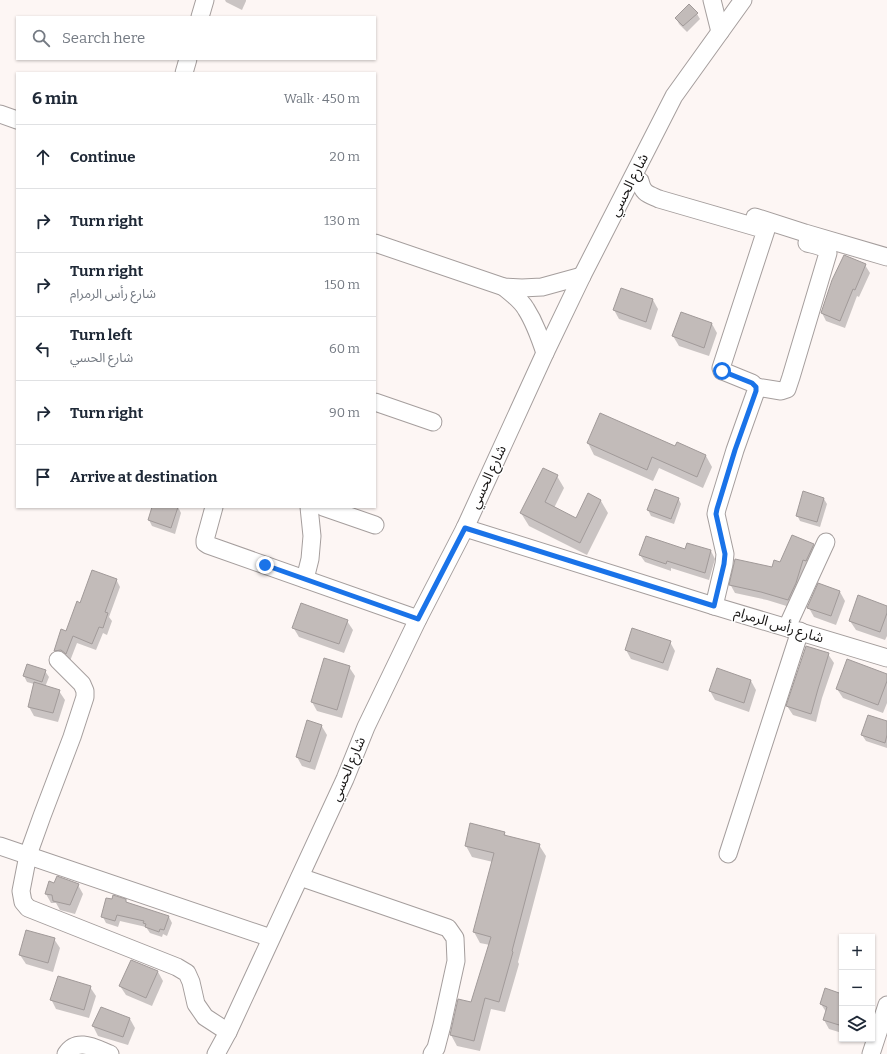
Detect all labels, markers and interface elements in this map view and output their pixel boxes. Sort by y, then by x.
search box [16,16,376,60]
icon: search [30,27,52,49]
text: Search here [62,29,145,47]
text: 6 min [32,88,78,109]
text: Walk · 450 m [284,91,360,106]
icon: ahead [32,146,54,168]
text: Continue [70,148,136,166]
text: 20 m [330,149,360,164]
street label: شارع الحسي [606,151,654,220]
icon: right [32,210,54,232]
text: Turn right [70,212,143,230]
text: 130 m [324,213,360,228]
text: Turn right [70,262,143,280]
icon: right [32,274,54,296]
text: 150 m [324,277,360,292]
text: شارع رأس الرمرام [70,286,156,301]
text: Turn left [70,326,132,344]
icon: left [32,338,54,360]
text: 60 m [329,341,360,356]
text: شارع الحسي [70,350,133,365]
route start [713,362,731,380]
icon: right [32,402,54,424]
text: Turn right [70,404,143,422]
text: 90 m [329,405,360,420]
street label: شارع الحسي [466,442,512,512]
icon: arrive [32,466,54,488]
text: Arrive at destination [70,468,217,486]
route end [256,556,274,574]
street label: شارع رأس الرمرام [732,603,826,649]
street label: شارع الحسي [327,734,371,805]
map controls [839,934,875,1042]
button: + [839,934,875,970]
button: − [839,970,875,1006]
button: layers [839,1006,875,1042]

